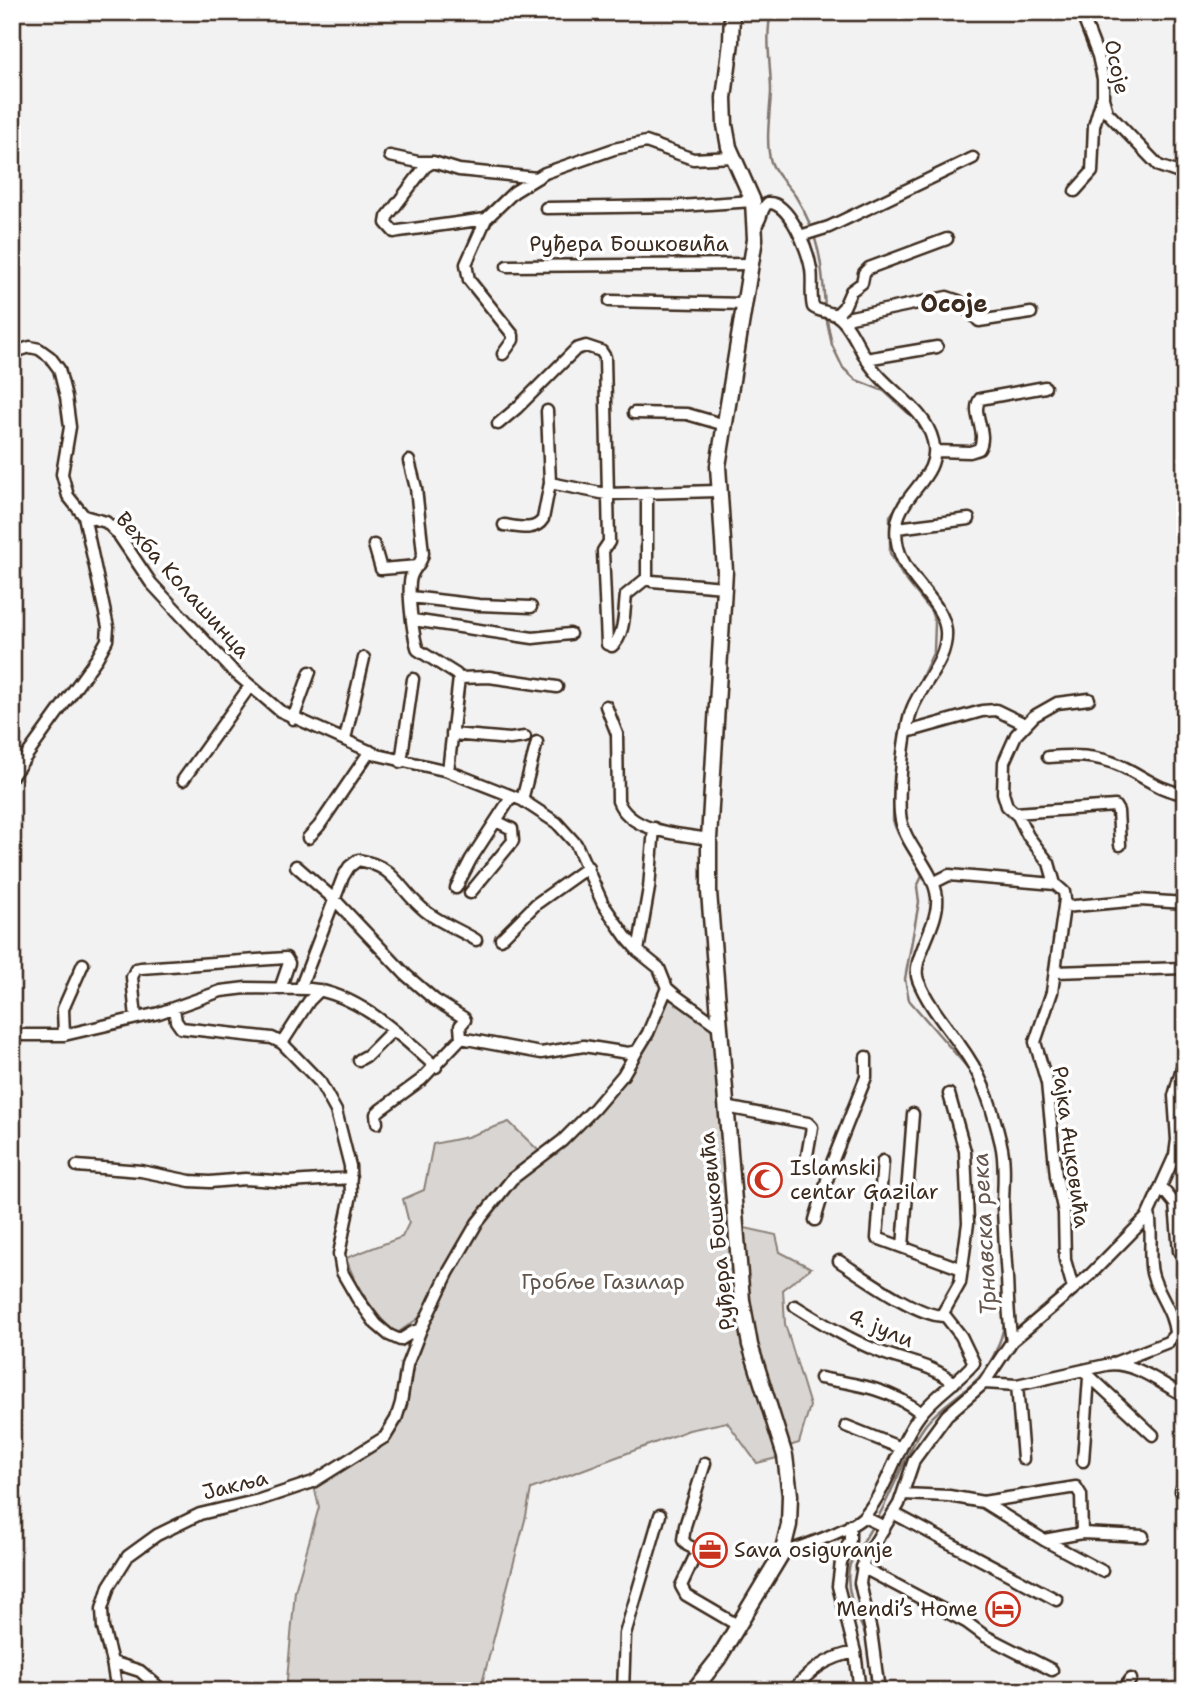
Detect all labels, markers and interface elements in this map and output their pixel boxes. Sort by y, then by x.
street label: Осоје [1098,37,1136,97]
street label: Руђера Бошковића [529,230,729,258]
district label: Осоје [920,288,988,320]
street label: Вехба Колашинца [110,506,256,664]
street label: Рајка Ацковића [1046,1064,1096,1230]
street label: Руђера Бошковића [693,1130,741,1332]
water label: Трнавска река [965,1152,1003,1316]
place label: Islamski centar Gazilar [790,1154,939,1206]
mosque icon: Islamski centar Gazilar [746,1161,784,1199]
park label: Гробље Газилар [521,1268,685,1296]
street label: 4. јули [844,1302,918,1354]
street label: Јакља [199,1463,271,1507]
office icon: Sava osiguranje [691,1531,729,1569]
place label: Sava osiguranje [734,1536,893,1564]
hotel icon: Mendi’s Home [984,1590,1022,1628]
place label: Mendi’s Home [836,1595,978,1623]

